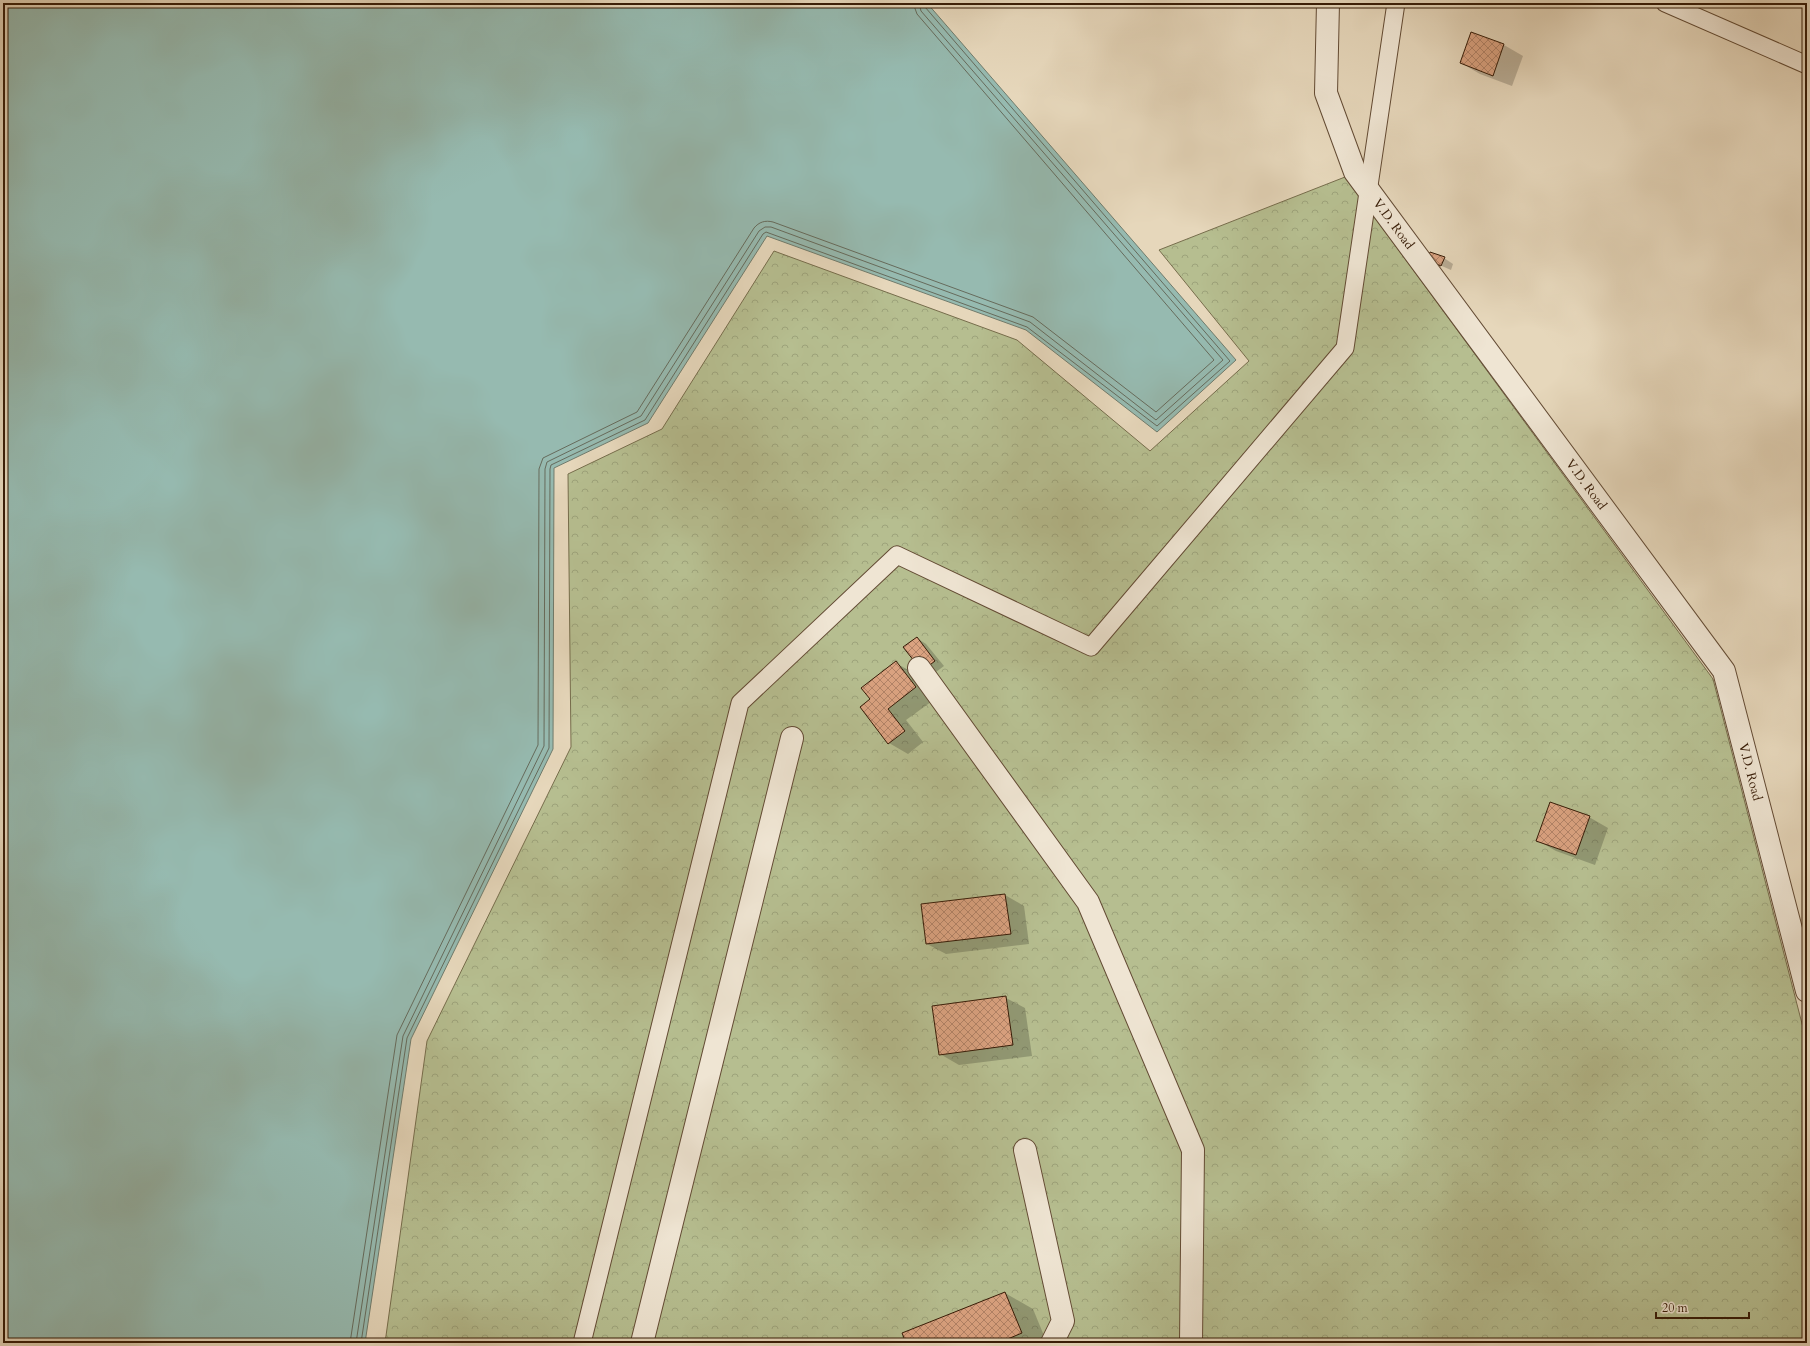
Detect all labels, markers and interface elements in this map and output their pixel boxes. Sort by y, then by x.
street label: V.D. Road [1369,195,1418,253]
street label: V.D. Road [1561,456,1611,514]
street label: V.D. Road [1734,741,1766,803]
scale bar [1656,1294,1749,1320]
text: 20 m [1662,1300,1689,1316]

